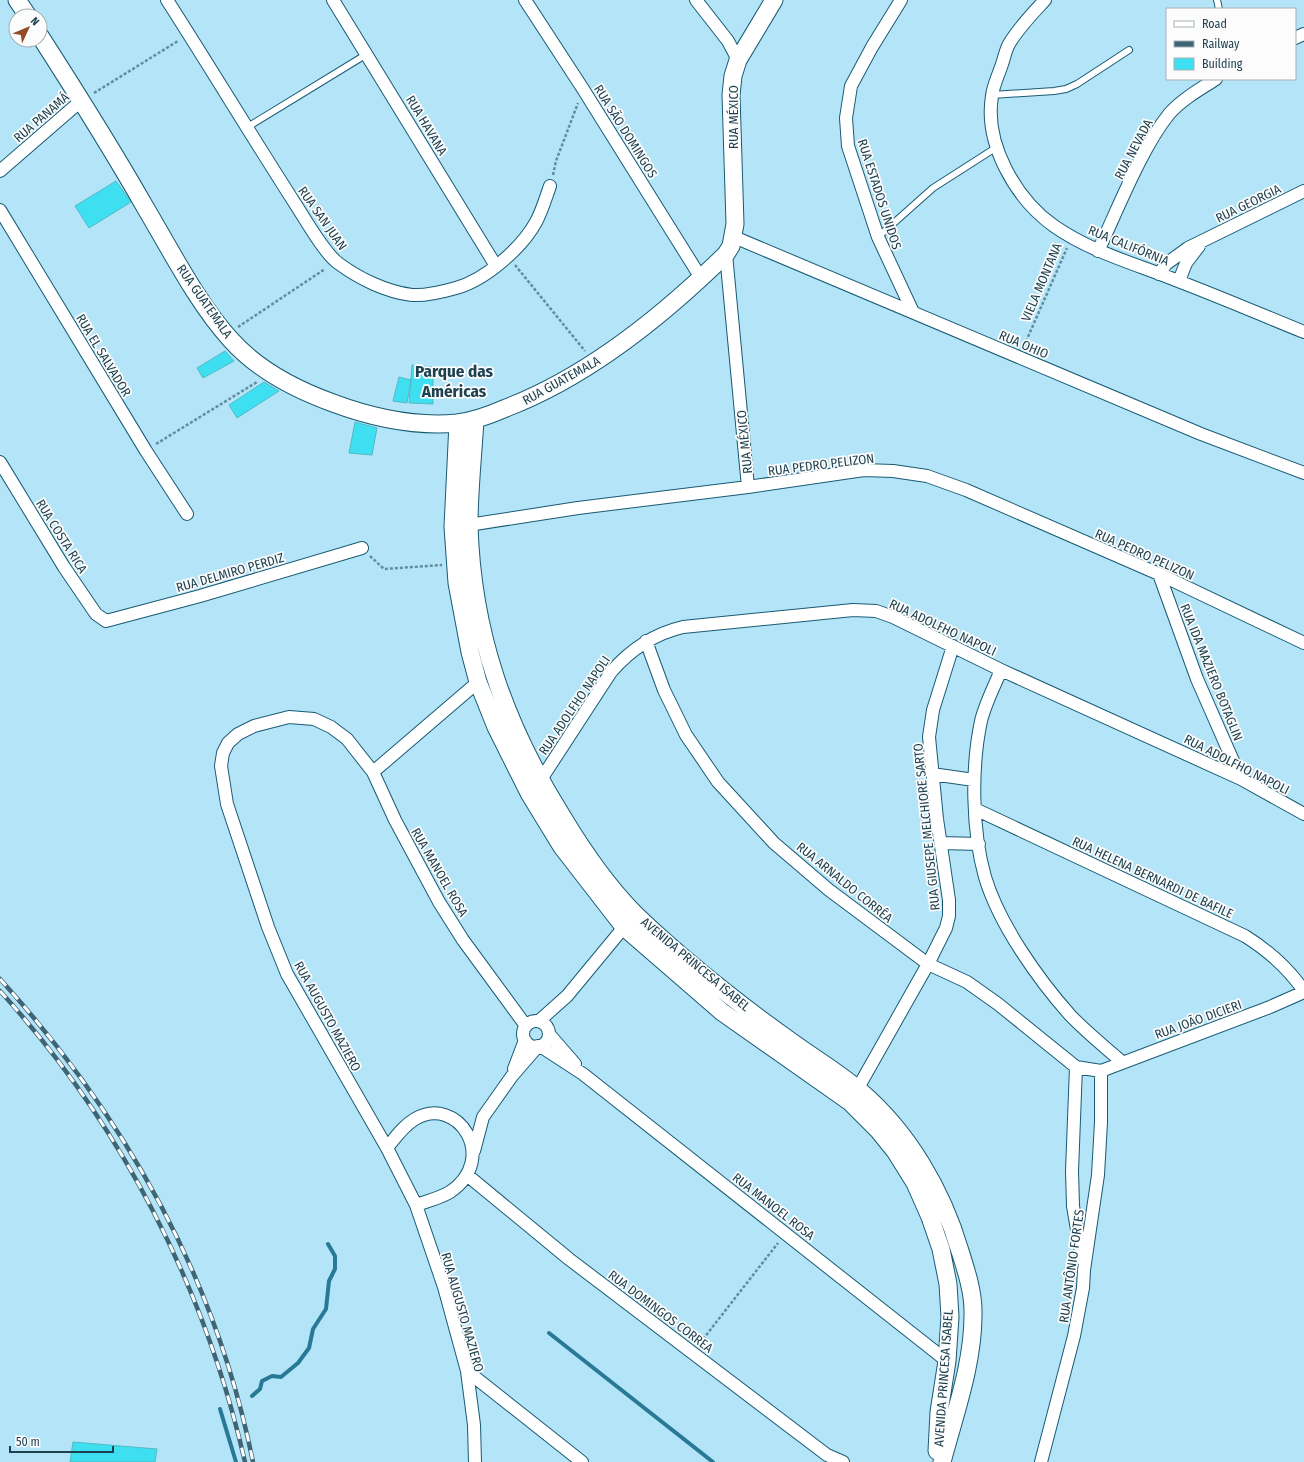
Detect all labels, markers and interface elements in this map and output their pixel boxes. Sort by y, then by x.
north arrow [8,8,48,48]
legend [1166,8,1296,80]
text: N [28,15,42,28]
text: Road [1202,17,1227,31]
text: Railway [1202,37,1240,51]
text: Building [1202,57,1243,71]
street label: RUA SÃO DOMINGOS [591,82,660,181]
street label: RUA MÉXICO [726,85,741,149]
street label: RUA PANAMÁ [11,89,72,145]
street label: RUA HAVANA [403,93,450,158]
street label: RUA NEVADA [1111,116,1156,182]
street label: RUA ESTADOS UNIDOS [855,137,904,251]
street label: RUA GEORGIA [1213,181,1283,226]
street label: RUA SAN JUAN [295,184,350,253]
street label: RUA CALIFÓRNIA [1086,222,1172,269]
street label: VIELA MONTANA [1018,241,1065,324]
street label: RUA GUATEMALA [174,262,236,341]
street label: RUA EL SALVADOR [73,311,134,399]
street label: RUA OHIO [997,327,1051,362]
street label: RUA GUATEMALA [520,353,603,408]
district label: Parque das Américas [415,361,494,402]
street label: RUA MÉXICO [734,409,755,475]
street label: RUA PEDRO PELIZON [767,451,875,478]
street label: RUA COSTA RICA [33,497,90,576]
street label: RUA PEDRO PELIZON [1093,526,1197,583]
street label: RUA DELMIRO PERDIZ [174,550,286,595]
street label: RUA ADOLFHO NAPOLI [887,596,999,659]
street label: RUA IDA MAZIERO BOTAGLIN [1177,601,1246,743]
street label: RUA ADOLFHO NAPOLI [536,653,613,758]
street label: RUA ADOLFHO NAPOLI [1182,731,1292,798]
street label: RUA GIUSEPE MELCHIORE SARTO [910,743,943,911]
street label: RUA MANOEL ROSA [408,825,471,919]
street label: RUA HELENA BERNARDI DE BAFILE [1070,834,1236,921]
street label: RUA ARNALDO CORRÊA [794,839,896,926]
street label: AVENIDA PRINCESA ISABEL [638,914,753,1015]
street label: RUA AUGUSTO MAZIERO [291,959,364,1074]
street label: RUA JOÃO DICIERI [1153,997,1244,1042]
street label: RUA MANOEL ROSA [730,1170,818,1243]
street label: RUA ANTÔNIO FORTES [1056,1208,1087,1324]
street label: RUA AUGUSTO MAZIERO [438,1251,487,1374]
street label: RUA DOMINGOS CORREA [605,1267,716,1356]
street label: AVENIDA PRINCESA ISABEL [931,1309,956,1447]
scale bar [10,1428,113,1454]
text: 50 m [16,1435,40,1449]

